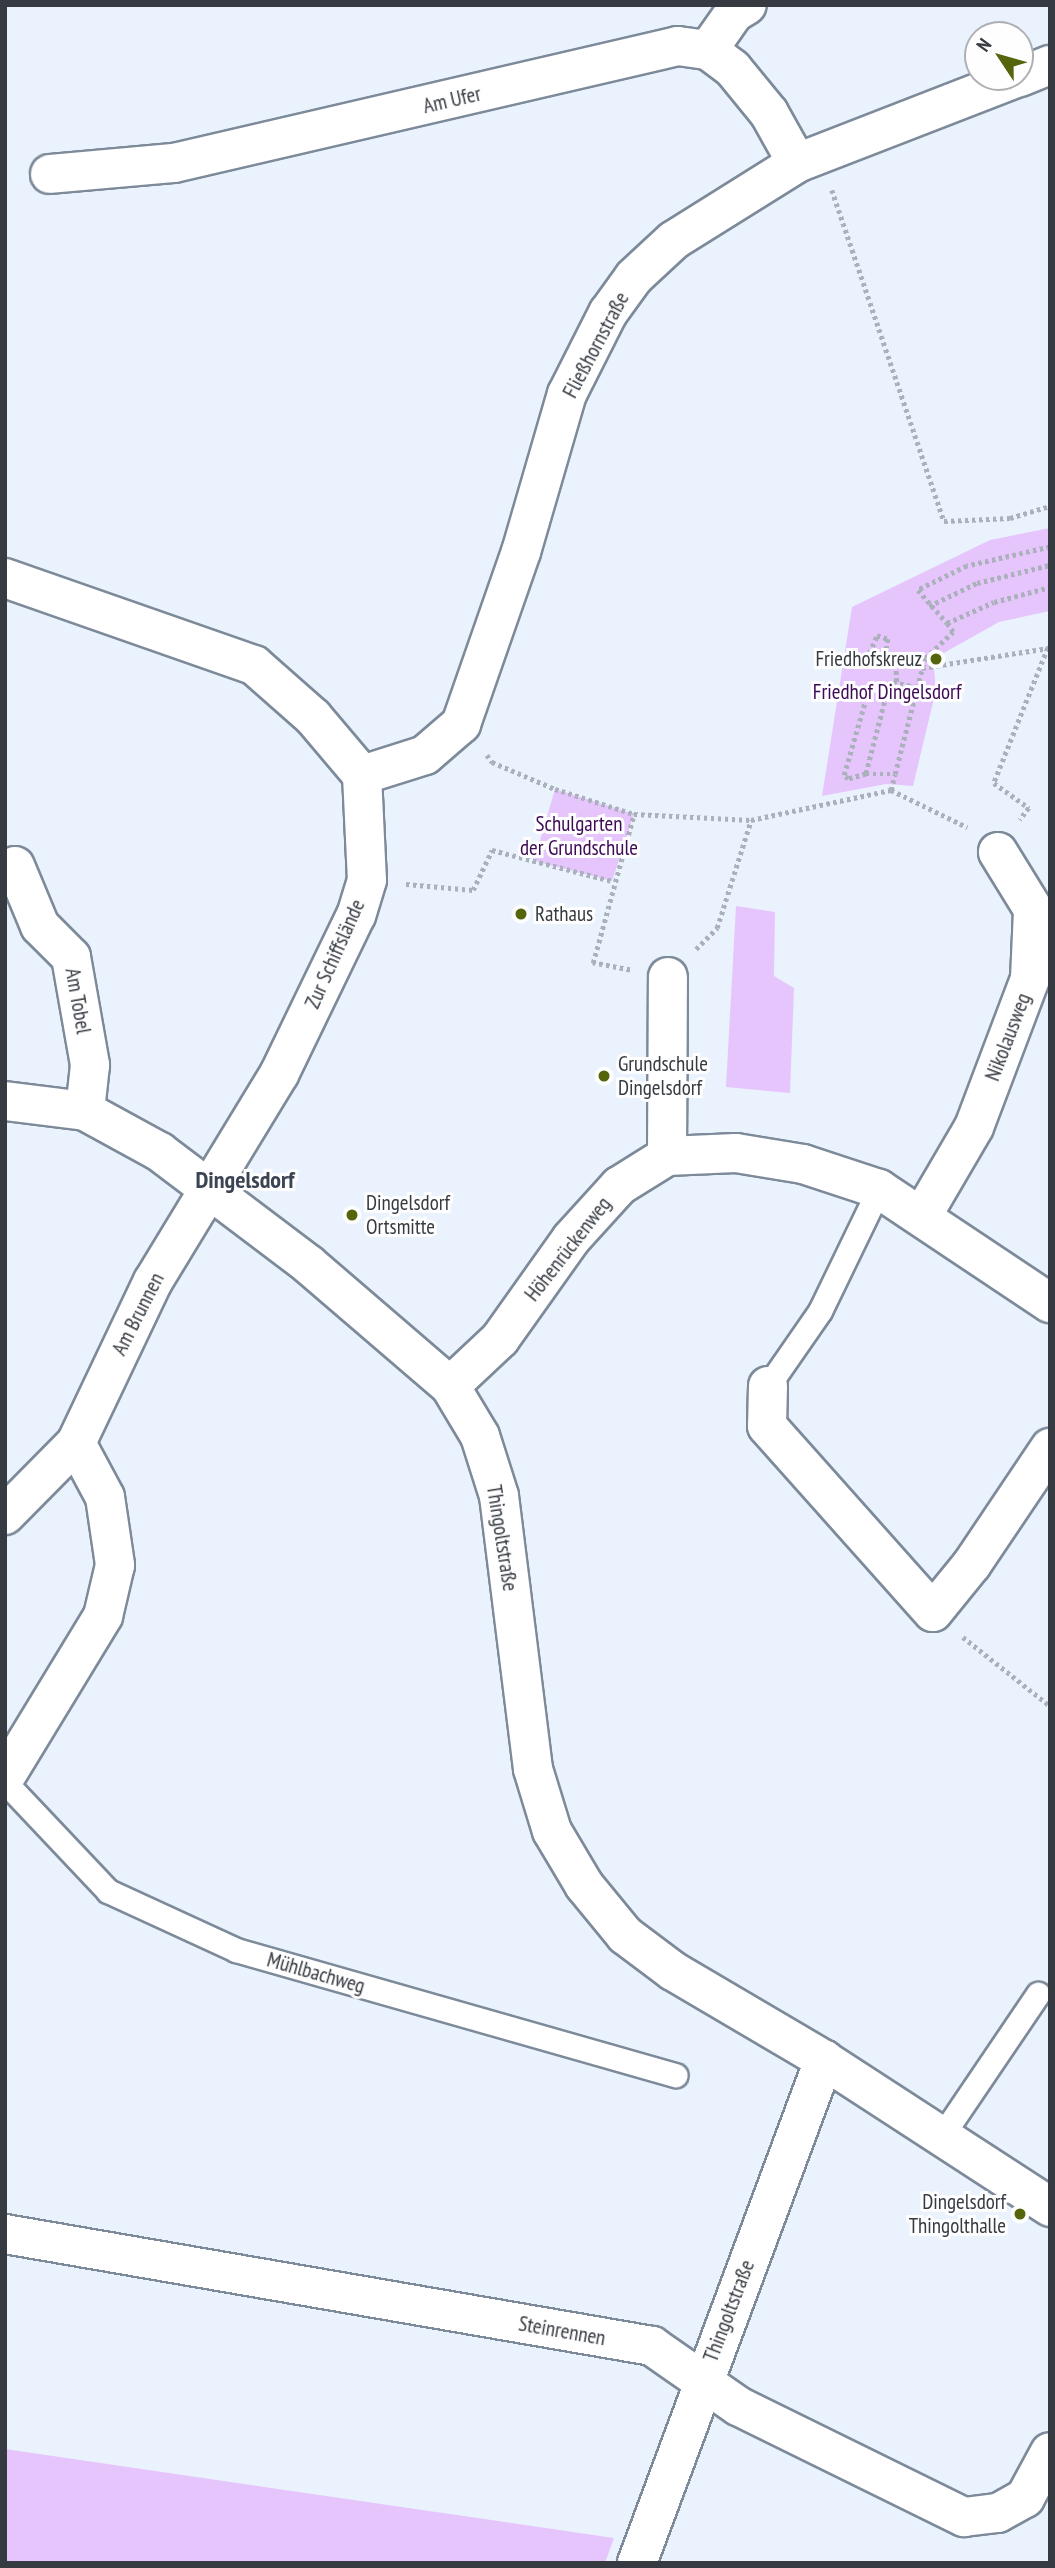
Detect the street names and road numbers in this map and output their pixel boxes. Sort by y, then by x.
street label: Am Ufer [421,81,483,119]
street label: Fließhornstraße [558,288,634,402]
street label: Zur Schiffslände [300,896,370,1012]
street label: Am Tobel [60,966,96,1036]
street label: Nikolausweg [980,989,1036,1085]
street label: Höhenrückenweg [519,1192,617,1306]
street label: Am Brunnen [107,1269,169,1359]
street label: Thingoltstraße [481,1483,523,1593]
street label: Mühlbachweg [264,1947,368,1999]
street label: Thingoltstraße [698,2256,760,2366]
street label: Steinrennen [517,2311,607,2351]

